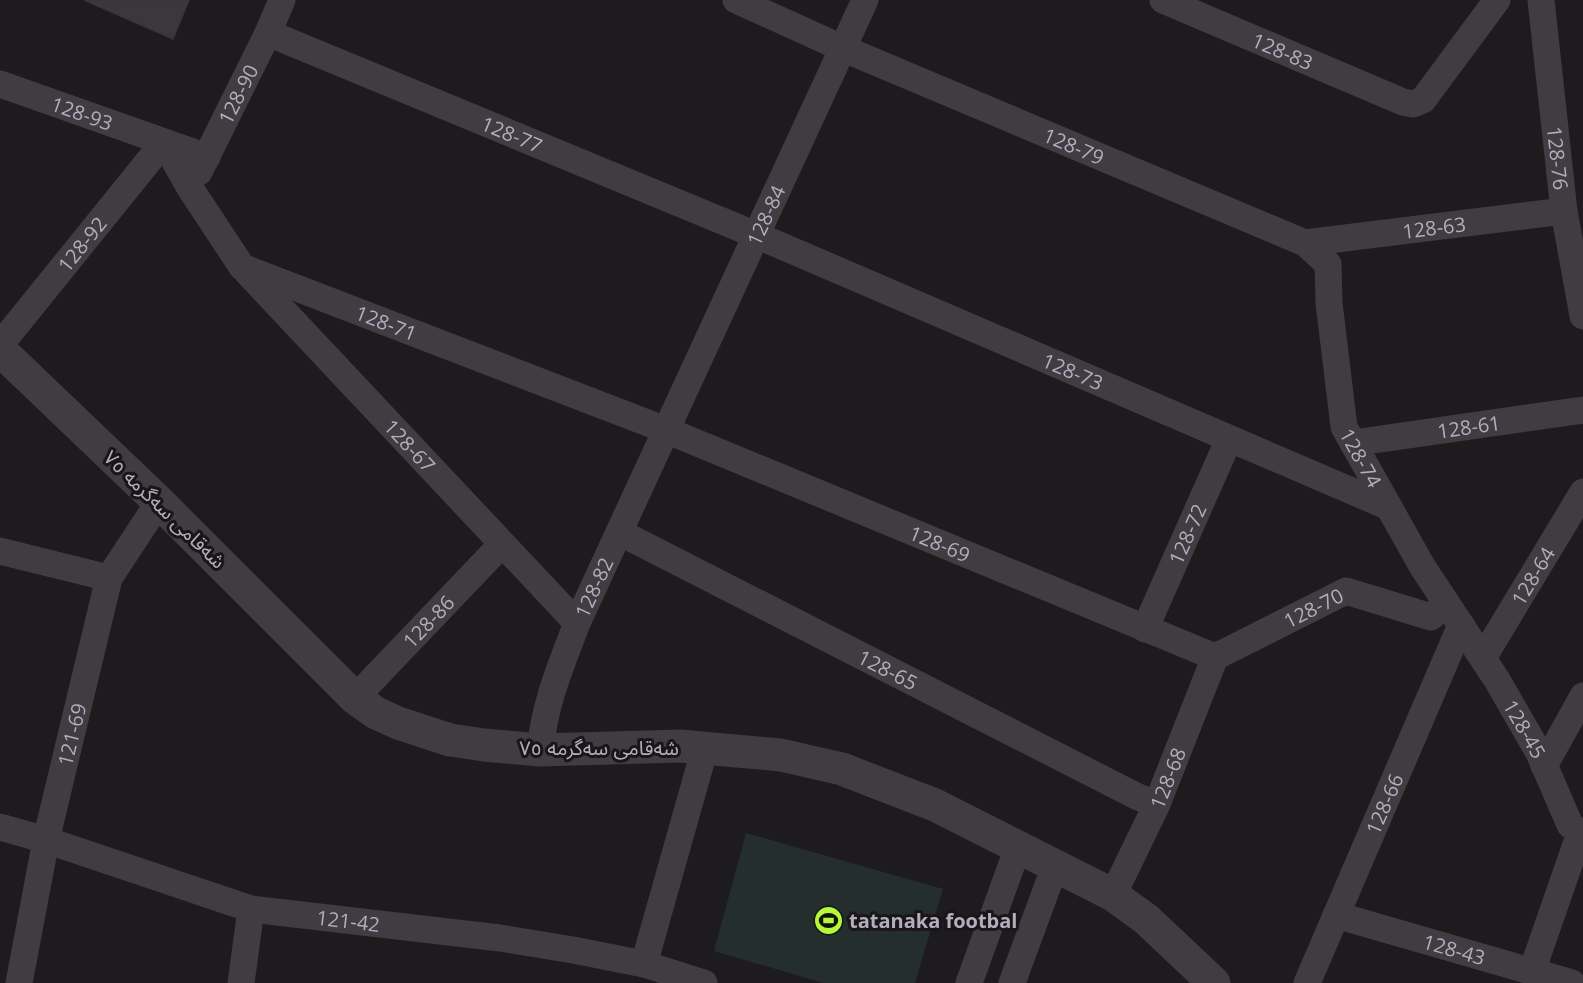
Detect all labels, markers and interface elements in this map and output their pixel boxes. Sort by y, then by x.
street label: 128-83 [1248,26,1317,76]
street label: 128-90 [211,60,264,129]
street label: 128-93 [48,90,117,136]
street label: 128-77 [477,109,546,159]
street label: 128-79 [1039,121,1108,170]
street label: 128-76 [1541,125,1575,191]
street label: 128-84 [740,180,791,250]
street label: 128-63 [1401,210,1467,244]
street label: 128-92 [51,211,112,277]
street label: 128-71 [352,298,421,346]
street label: 128-73 [1038,346,1107,396]
street label: 128-61 [1435,409,1502,444]
street label: 128-67 [378,413,442,478]
street label: 128-74 [1334,423,1389,493]
street label: شەقامی سەگرمە ٧٥ [98,444,232,574]
street label: 128-72 [1162,499,1212,568]
street label: 128-69 [905,519,974,568]
street label: 128-64 [1505,541,1561,610]
street label: 128-82 [568,553,619,622]
street label: 128-70 [1279,581,1348,634]
street label: 128-86 [396,589,460,654]
street label: 128-65 [853,643,922,696]
street label: 128-45 [1498,695,1553,763]
street label: 121-69 [51,700,92,769]
street label: شەقامی سەگرمە ٧٥ [519,734,679,761]
street label: 128-68 [1143,743,1191,813]
street label: 128-66 [1359,769,1409,838]
street label: 121-42 [315,903,381,937]
sports icon: tatanaka footbal [812,904,844,936]
place label: tatanaka footbal [849,907,1017,934]
street label: 128-43 [1420,927,1488,971]

